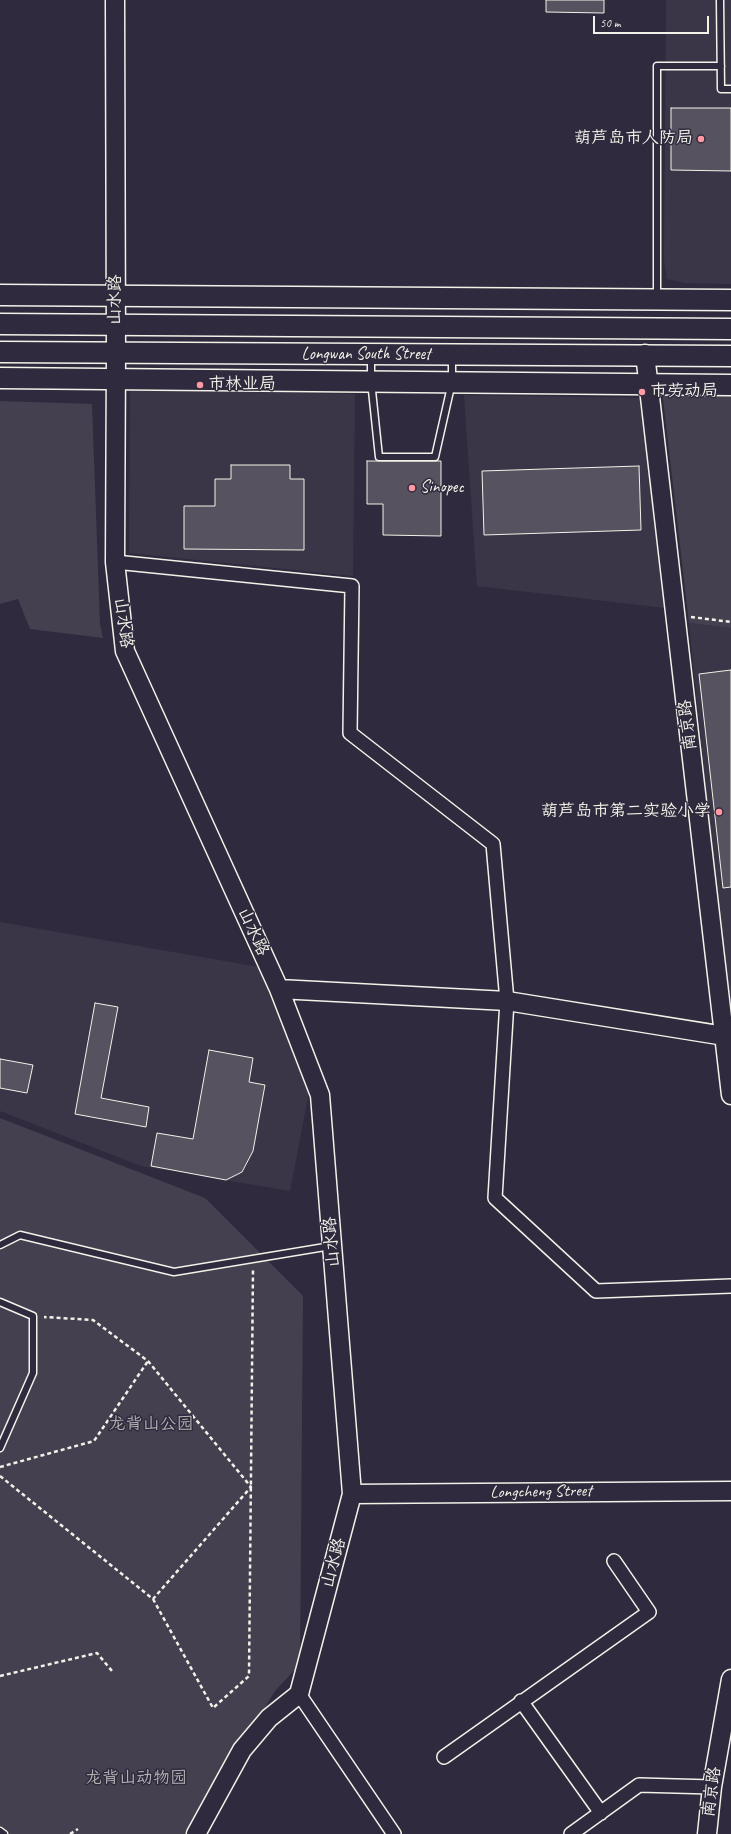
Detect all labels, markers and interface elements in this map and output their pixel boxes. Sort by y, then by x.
scale bar [595,8,711,34]
text: 50 m [600,15,620,31]
place label: 葫芦岛市人防局 [574,129,693,149]
marker: 葫芦岛市人防局 [696,134,706,144]
street label: 山水路 [106,275,126,325]
street label: Longwan South Street [301,345,431,365]
place label: 市林业局 [208,375,276,395]
marker: 市林业局 [195,380,205,390]
place label: 市劳动局 [650,382,718,402]
marker: 市劳动局 [637,387,647,397]
place label: Sinopec [420,478,464,498]
marker: Sinopec [407,483,417,493]
street label: 山水路 [109,596,137,650]
street label: 南京路 [675,698,701,752]
place label: 葫芦岛市第二实验小学 [541,802,711,822]
marker: 葫芦岛市第二实验小学 [714,807,724,817]
street label: 山水路 [233,905,273,959]
street label: 山水路 [320,1216,344,1268]
park label: 龙背山公园 [109,1415,193,1435]
street label: Longcheng Street [490,1481,592,1503]
street label: 山水路 [318,1536,350,1590]
street label: 南京路 [698,1765,726,1819]
park label: 龙背山动物园 [85,1769,187,1789]

